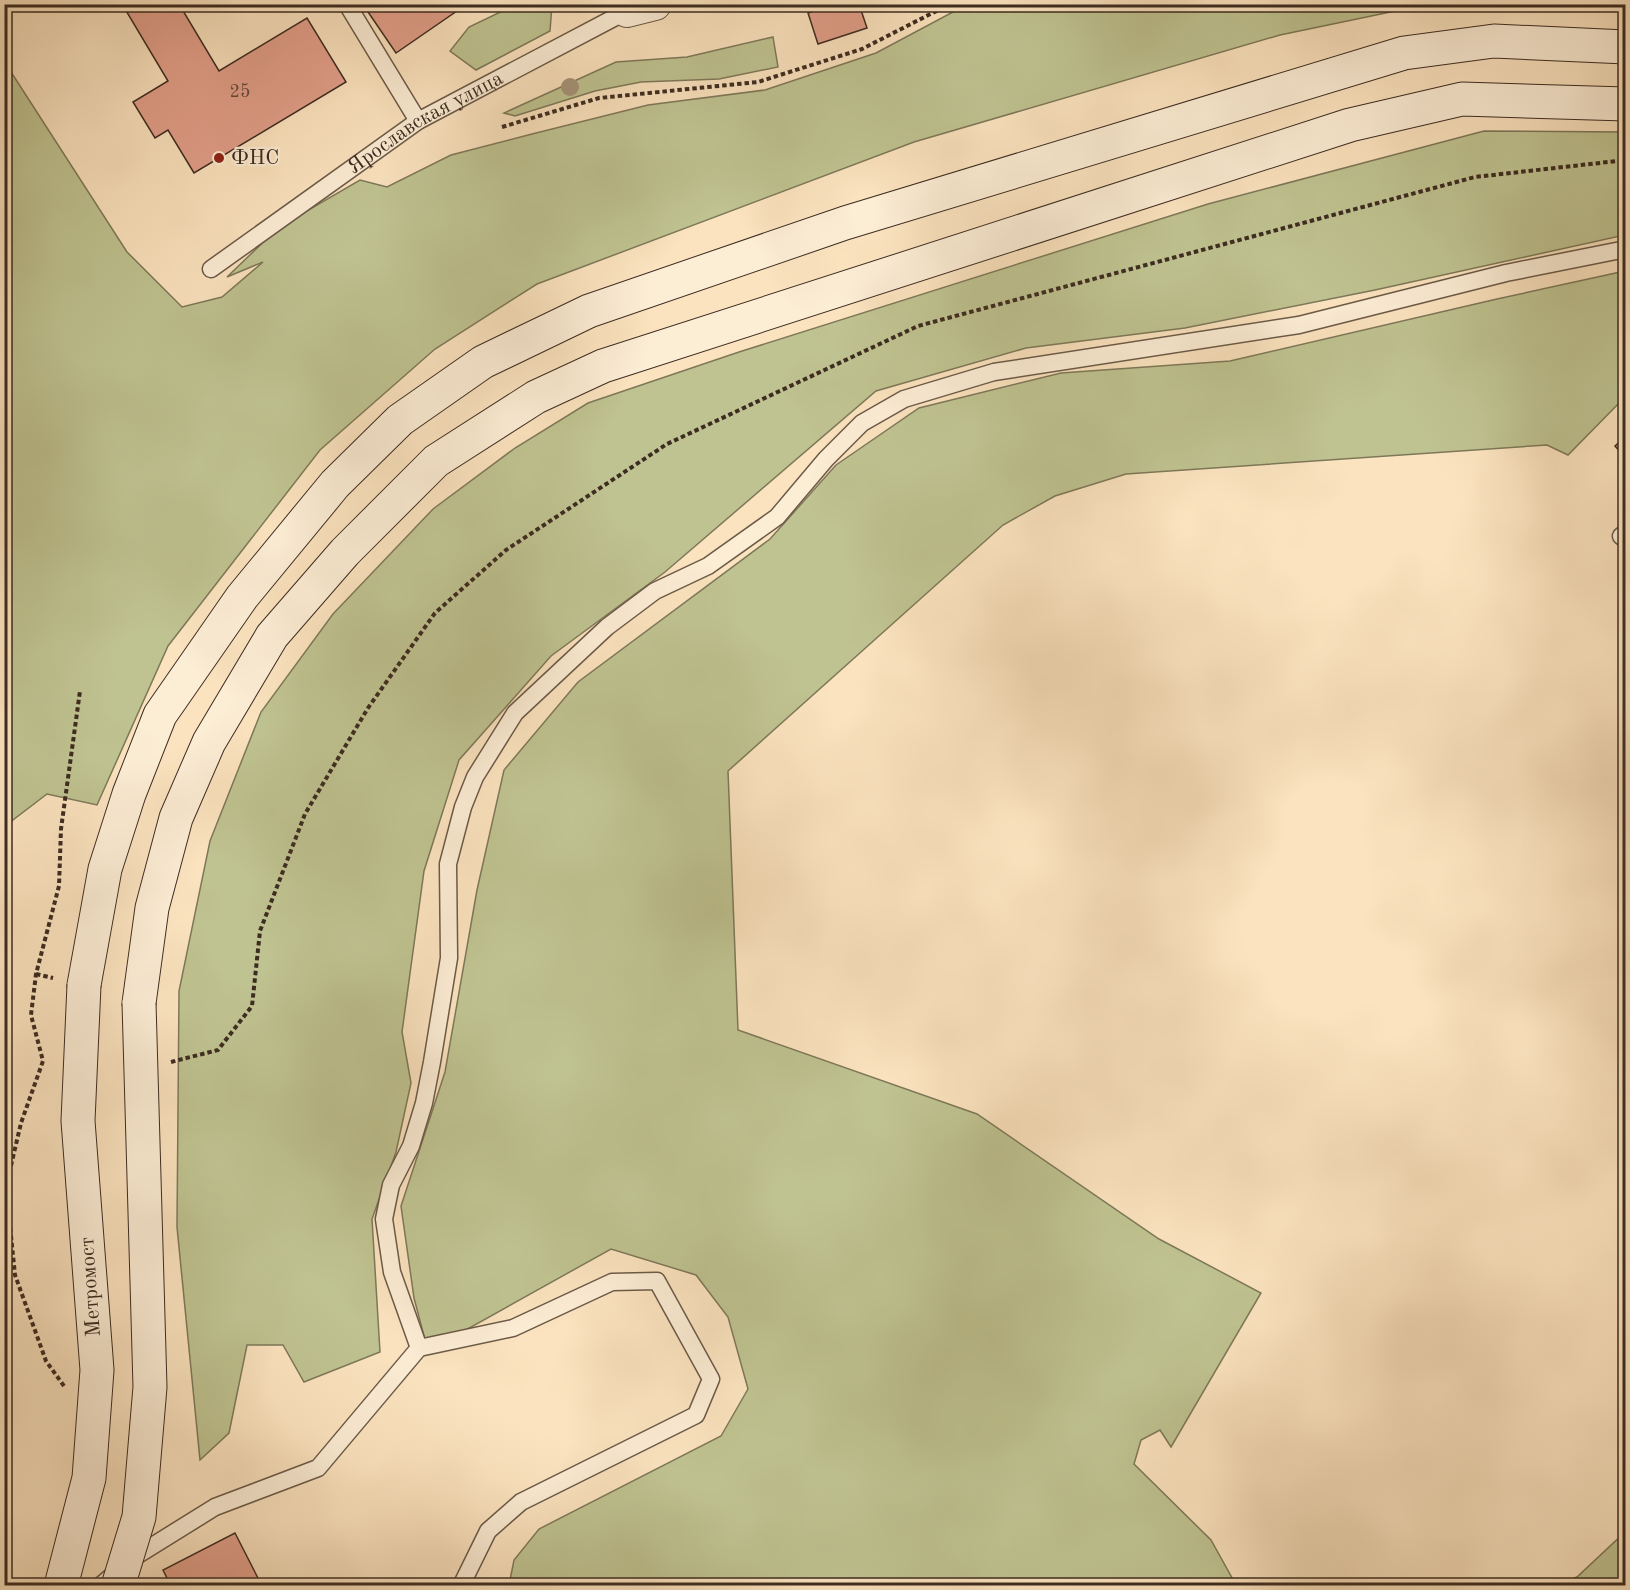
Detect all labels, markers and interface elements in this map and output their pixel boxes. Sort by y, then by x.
street label: Ярославская улица [344,68,507,178]
house number: 25 [230,83,250,101]
place label: ФНС [231,148,279,169]
marker: ФНС [212,151,226,165]
street label: Метромост [77,1236,105,1338]

